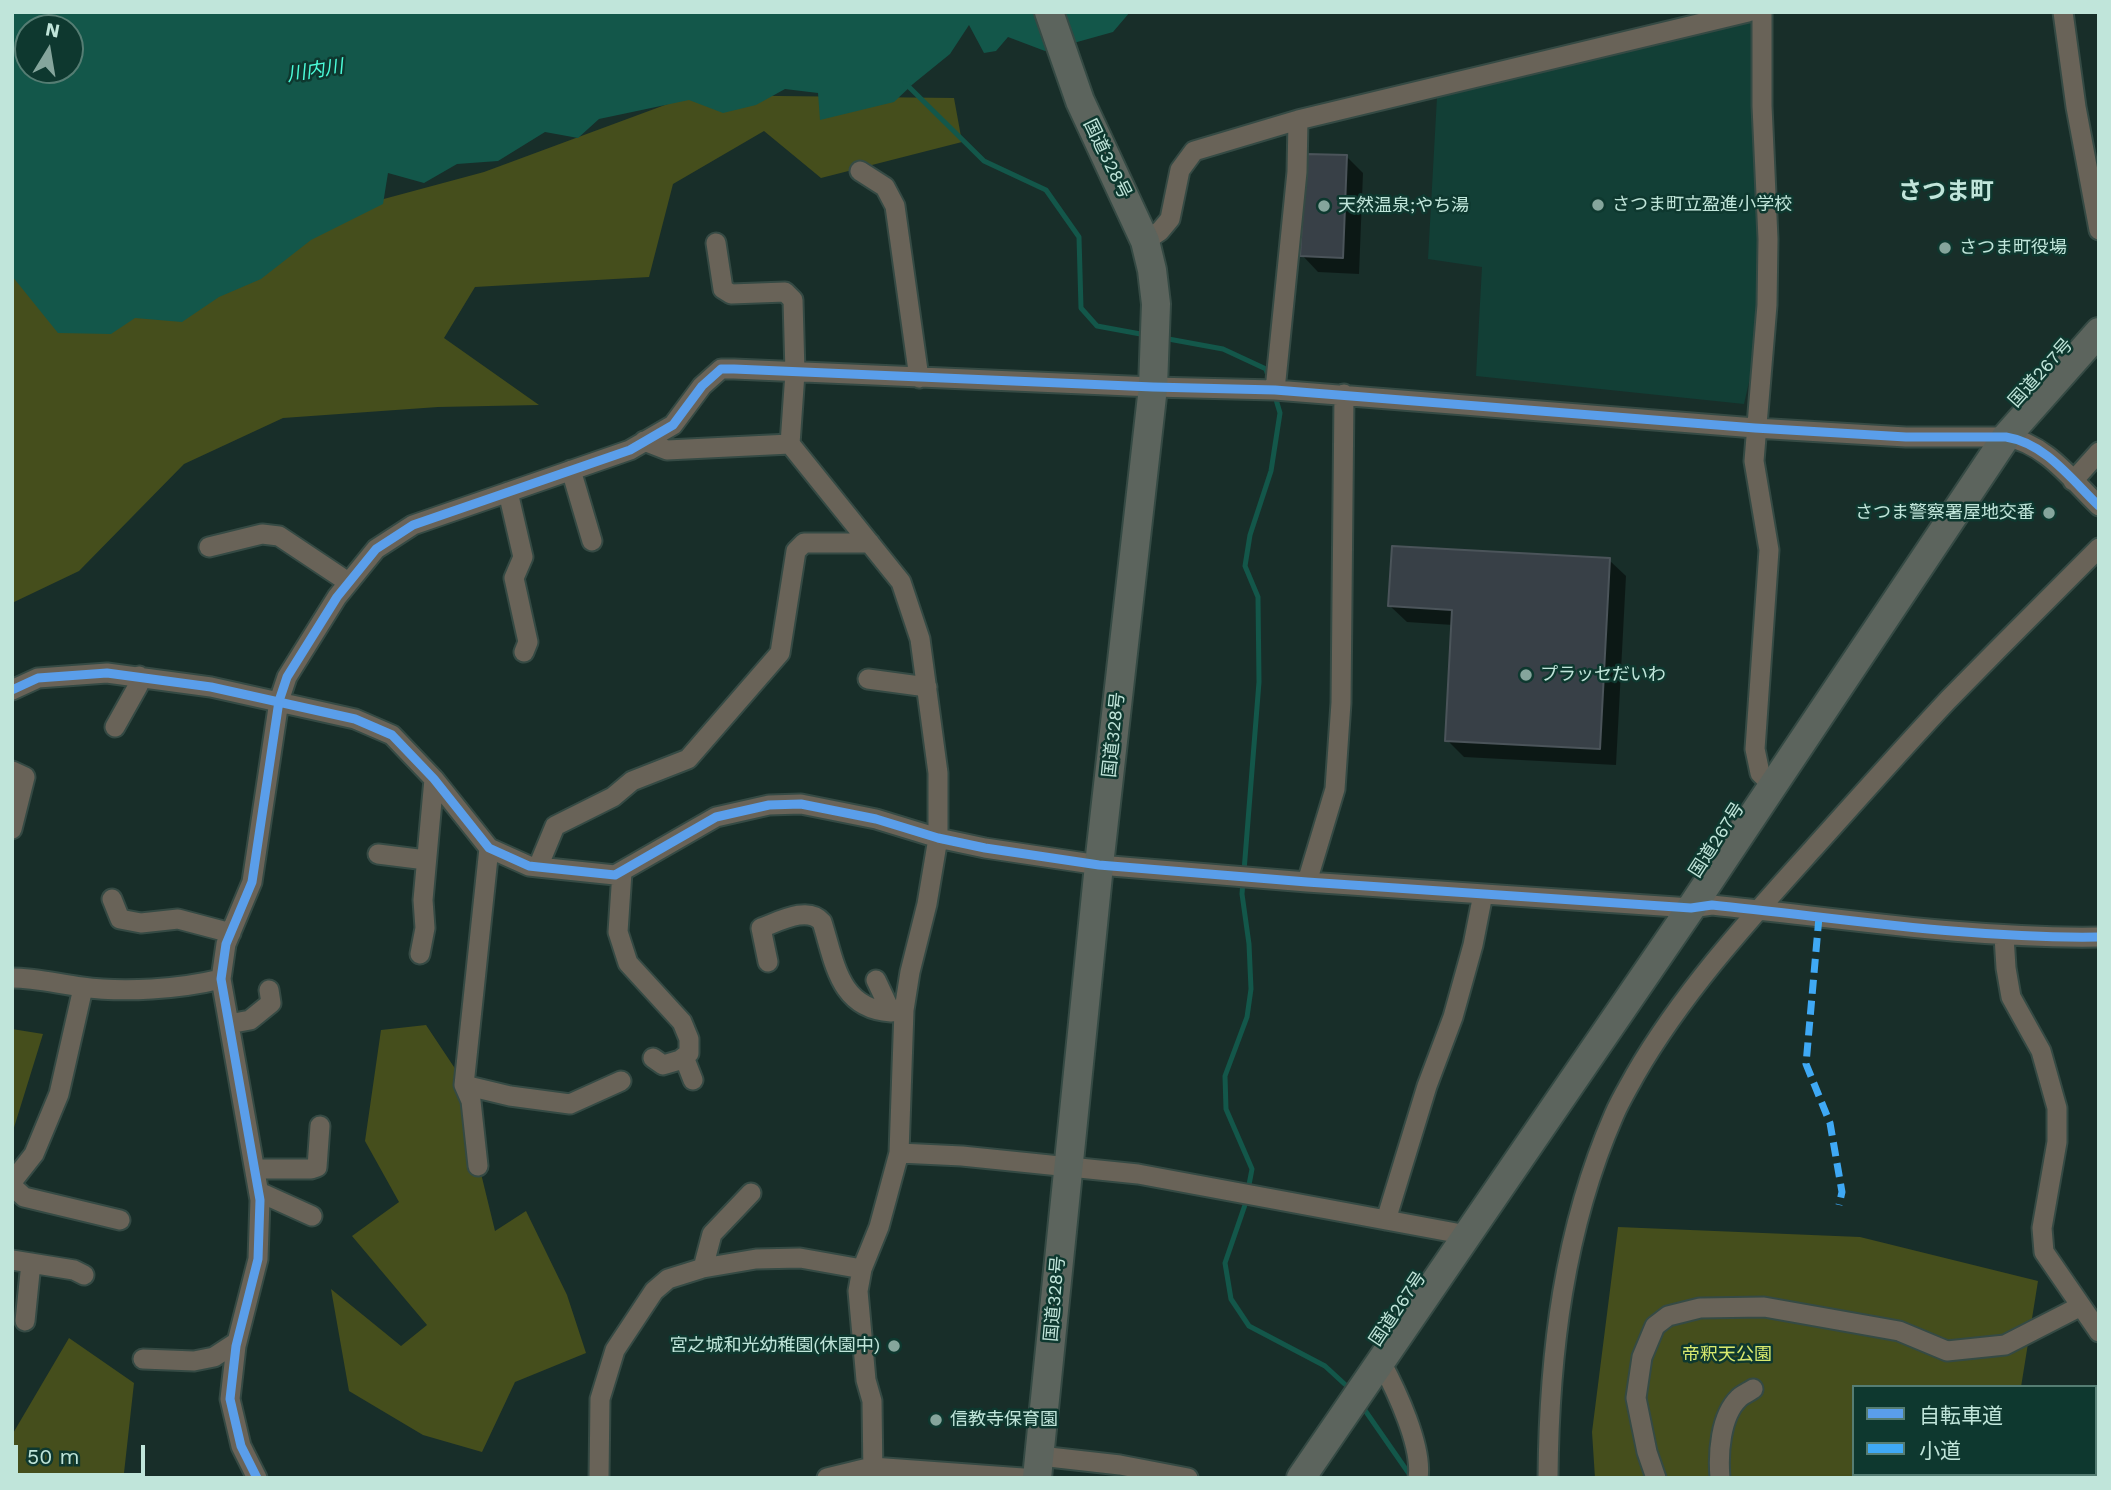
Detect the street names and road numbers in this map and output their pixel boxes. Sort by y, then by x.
street label: 国道328号 [1078,116,1136,202]
street label: 国道267号 [2004,334,2078,412]
street label: 国道328号 [1099,691,1129,779]
street label: 国道267号 [1685,798,1749,882]
street label: 国道328号 [1040,1255,1070,1343]
street label: 国道267号 [1365,1268,1431,1350]

